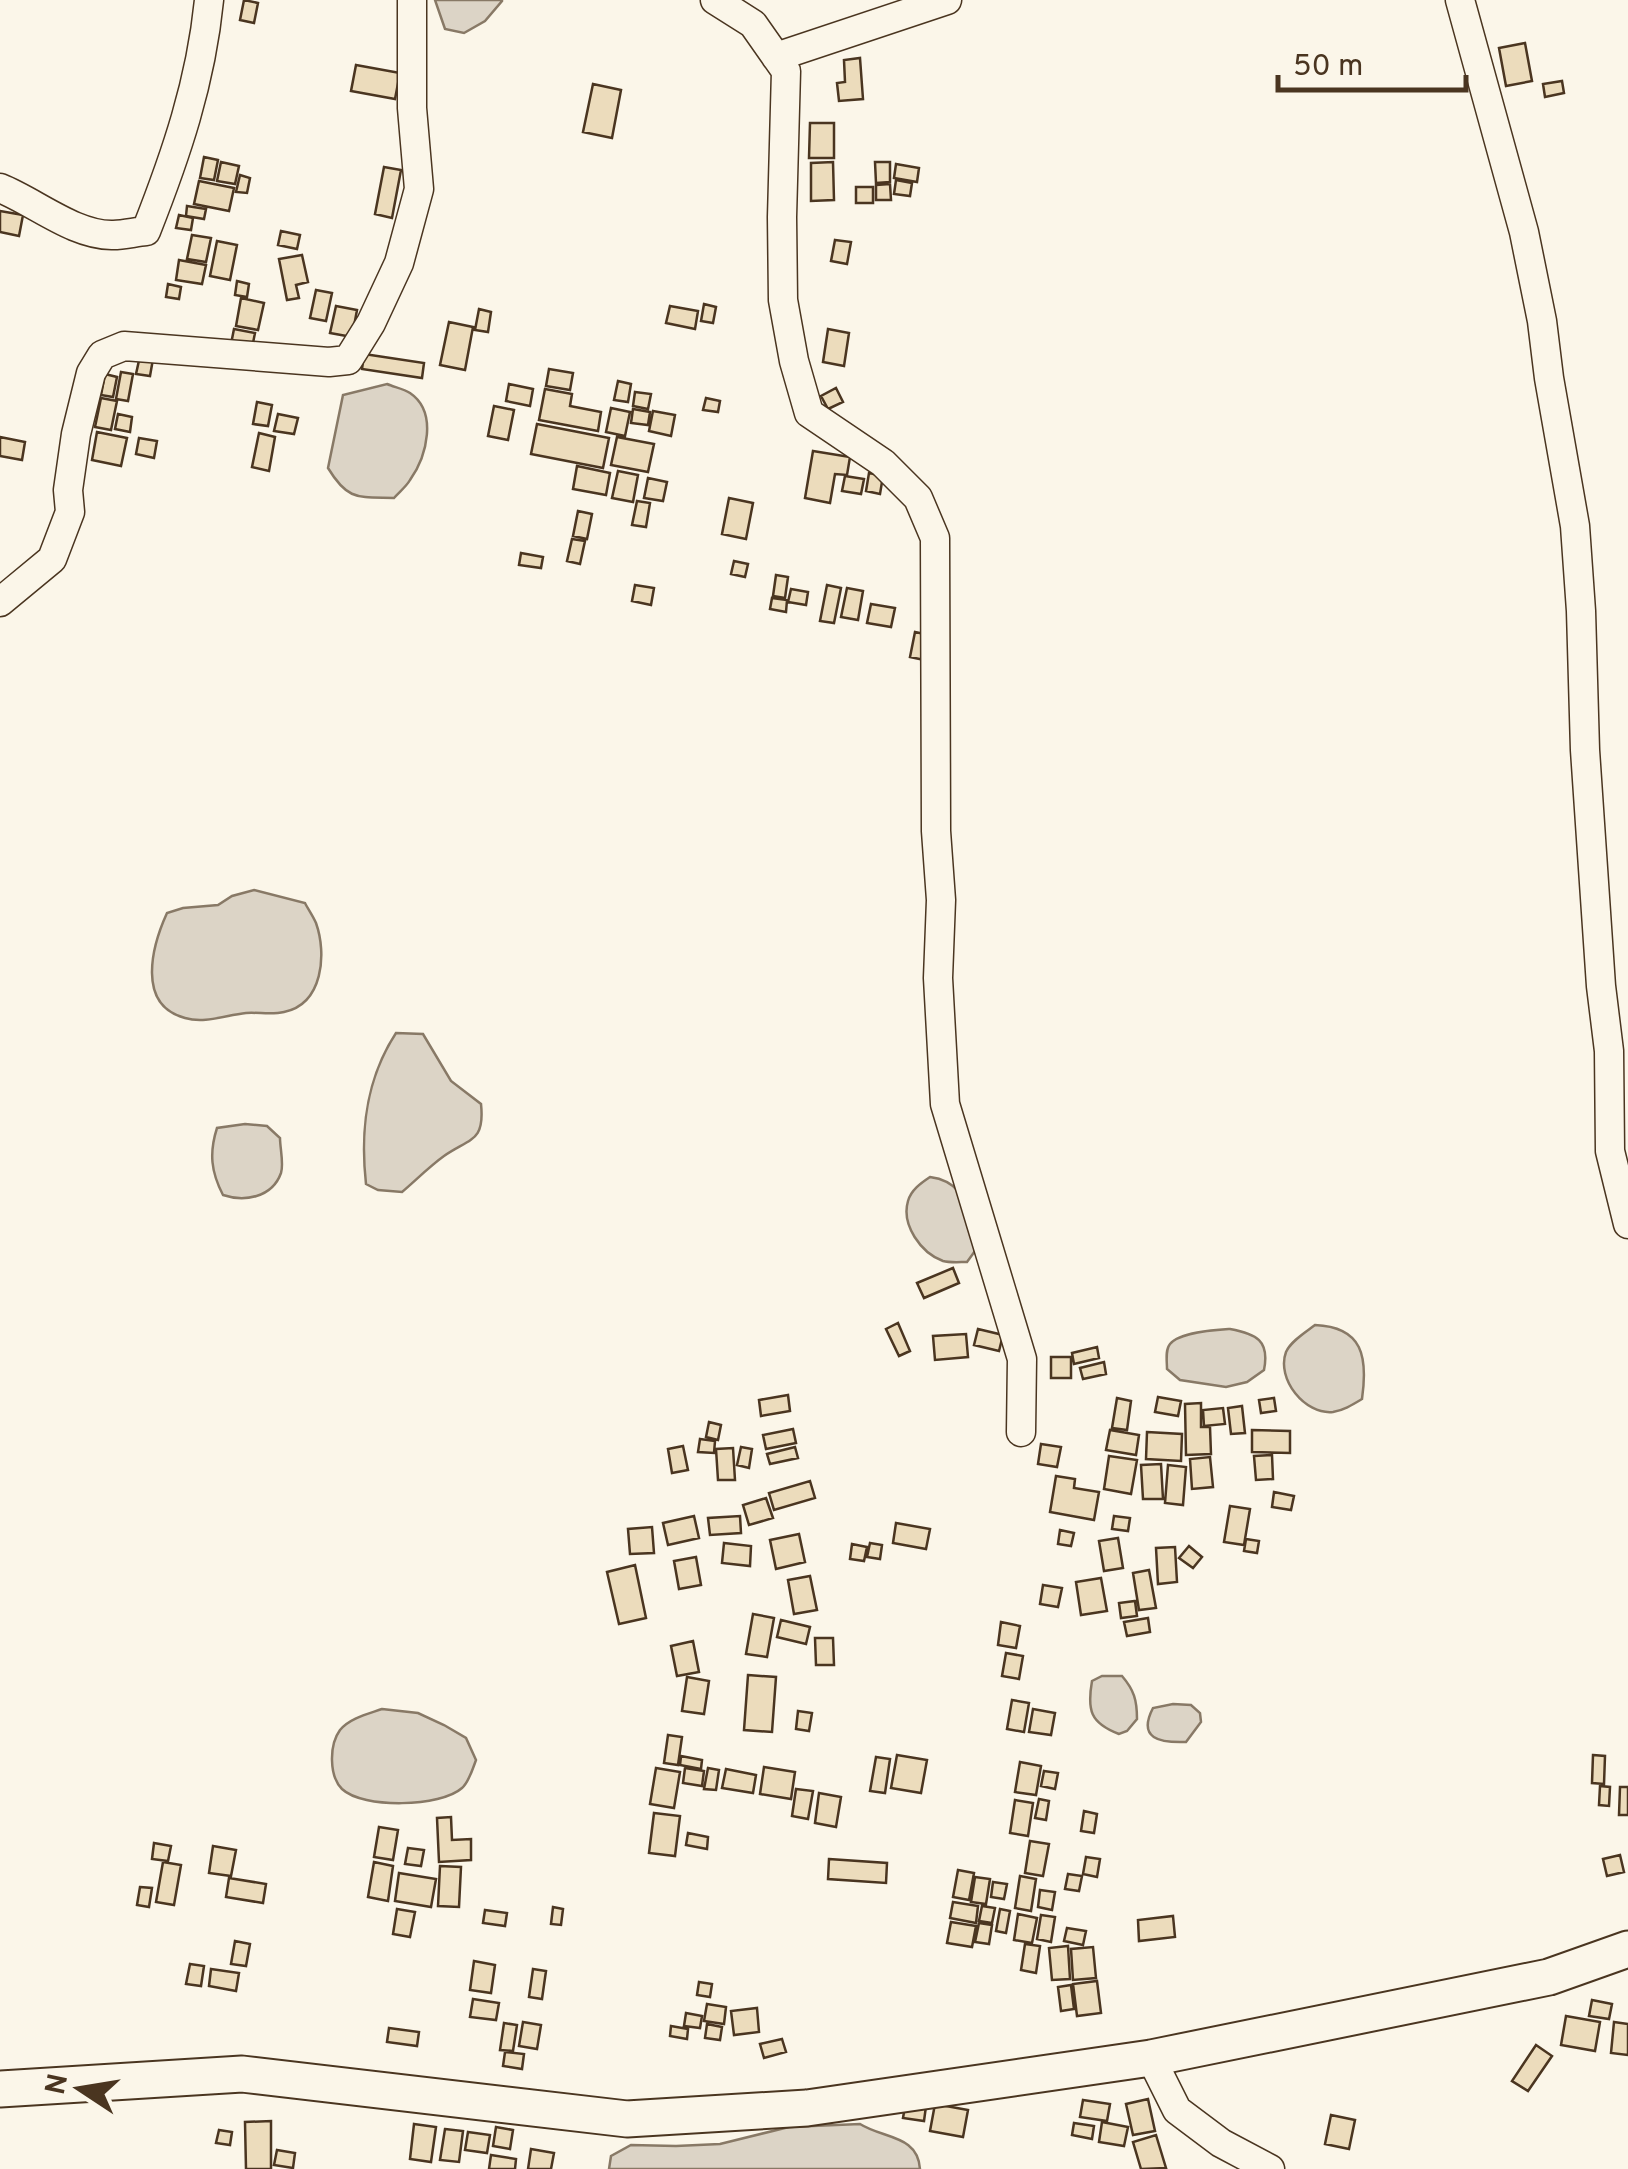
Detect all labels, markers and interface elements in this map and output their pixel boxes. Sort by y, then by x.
scale bar [1278,30,1466,92]
text: 50 m [1293,49,1363,86]
north arrow [30,2039,130,2139]
text: N [39,2071,78,2098]

